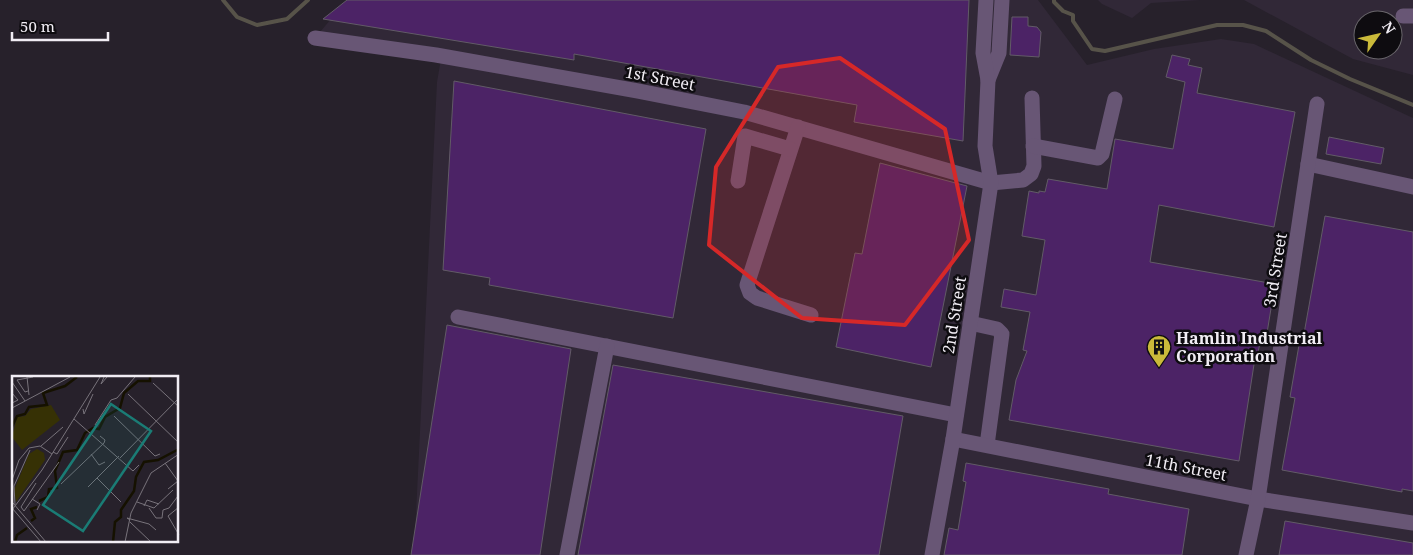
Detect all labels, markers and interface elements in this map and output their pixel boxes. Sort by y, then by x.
scale bar [12,10,109,42]
north arrow [1353,10,1403,60]
text: 50 m [20,16,55,36]
text: N [1378,18,1400,37]
street label: 1st Street [623,60,697,96]
street label: 3rd Street [1258,231,1292,309]
street label: 2nd Street [937,274,971,355]
place label: Hamlin Industrial Corporation [1176,327,1322,367]
building icon: Hamlin Industrial Corporation [1146,334,1172,368]
inset map [12,376,179,542]
street label: 11th Street [1143,448,1229,486]

